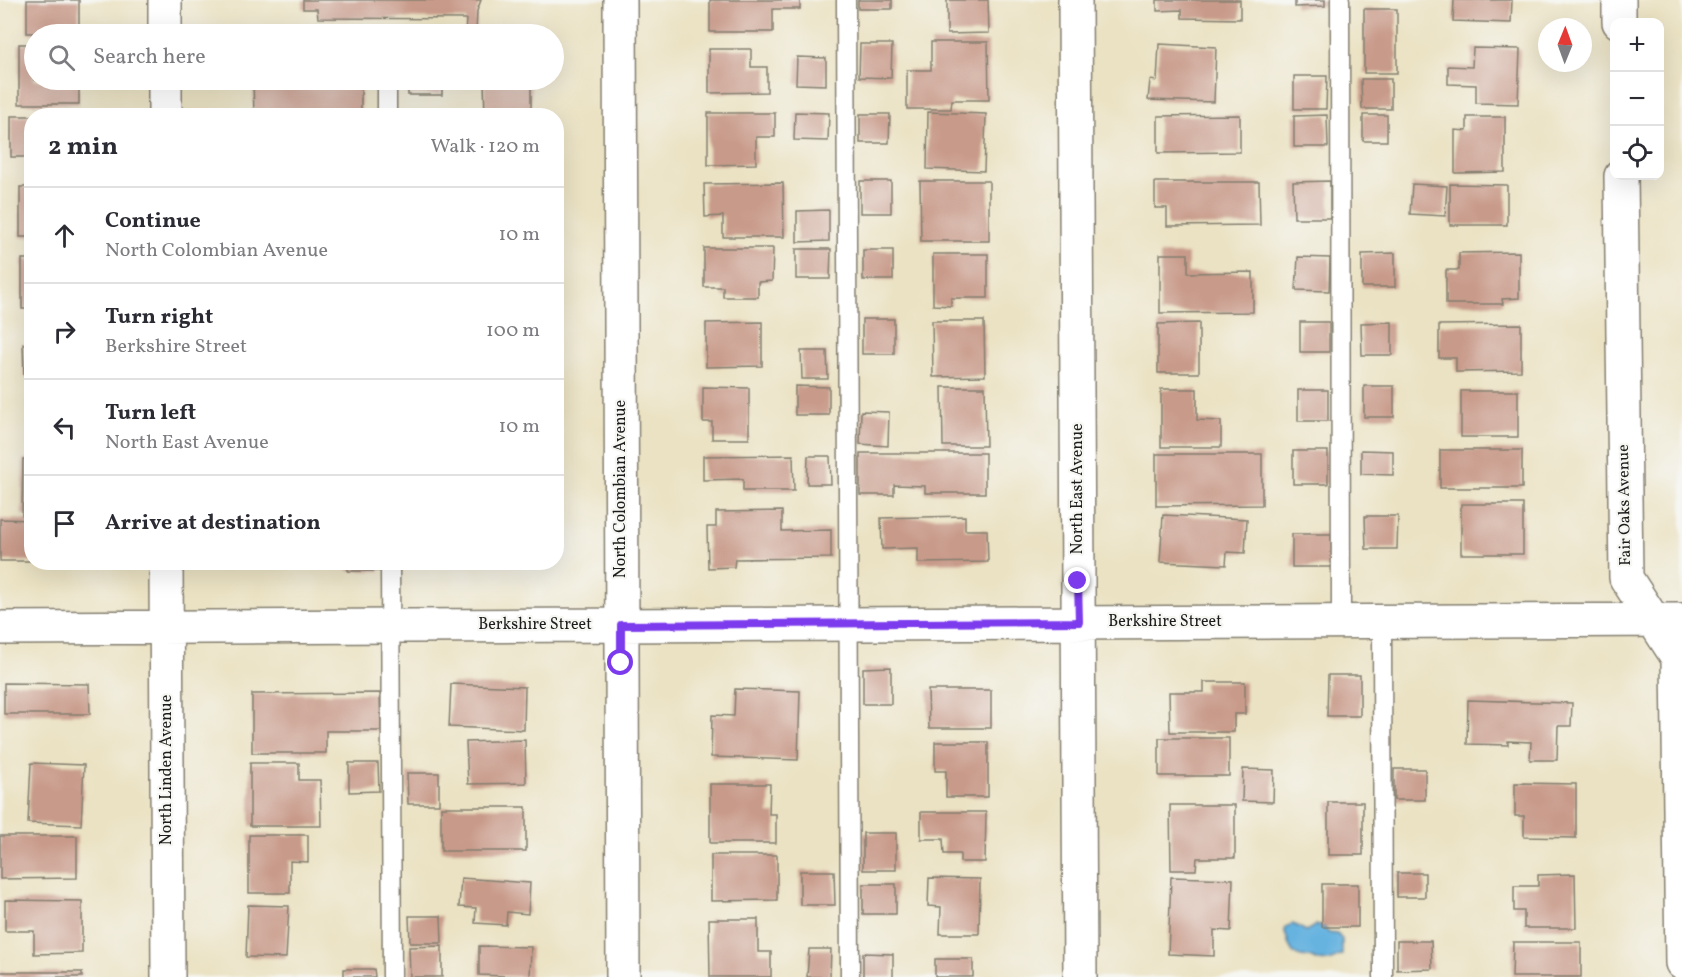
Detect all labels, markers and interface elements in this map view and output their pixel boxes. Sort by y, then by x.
north arrow [1538,18,1592,72]
map controls [1610,18,1664,180]
button: + [1610,18,1664,72]
search box [24,24,564,90]
icon: search [45,41,78,74]
text: Search here [93,42,206,73]
button: − [1610,72,1664,126]
button: locate [1610,126,1664,180]
text: 2 min [48,129,118,165]
text: Walk · 120 m [431,133,540,161]
text: Continue [105,206,201,237]
icon: ahead [48,219,81,252]
text: 10 m [499,221,540,249]
text: North Colombian Avenue [105,237,328,265]
text: Turn right [105,302,213,333]
icon: right [48,315,81,348]
text: 100 m [486,317,540,345]
text: Berkshire Street [105,333,247,361]
text: Turn left [105,398,196,429]
street label: North Colombian Avenue [610,400,632,578]
icon: left [48,411,81,444]
text: 10 m [499,413,540,441]
street label: North East Avenue [1067,423,1089,555]
text: North East Avenue [105,429,269,457]
street label: Fair Oaks Avenue [1613,444,1637,566]
icon: arrive [48,507,81,540]
text: Arrive at destination [105,508,321,539]
route end [1064,567,1090,593]
street label: Berkshire Street [1108,611,1222,633]
street label: Berkshire Street [478,614,592,636]
route start [607,649,633,675]
street label: North Linden Avenue [156,695,178,845]

